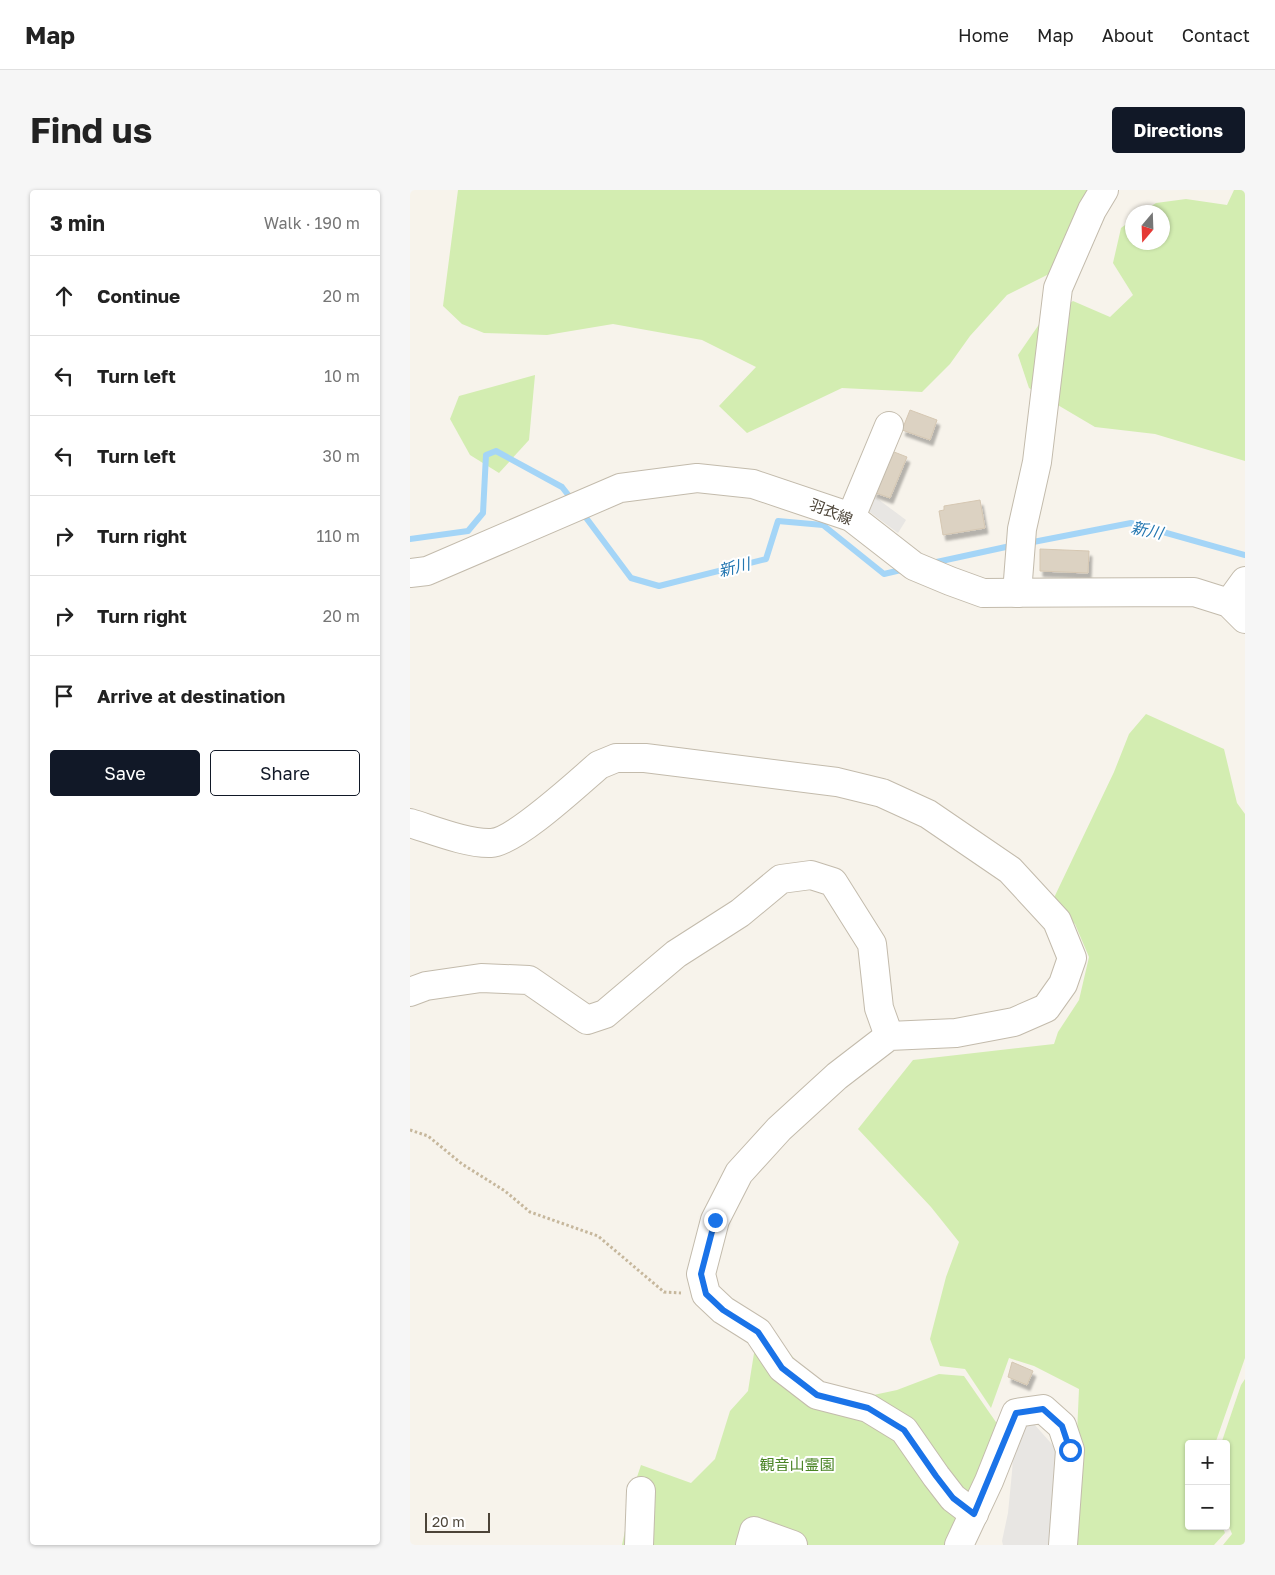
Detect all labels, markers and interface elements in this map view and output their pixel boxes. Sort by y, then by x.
text: Map [25,20,75,49]
text: Home [958,24,1009,46]
text: Map [1037,24,1074,46]
text: About [1102,24,1154,46]
text: Contact [1182,24,1250,46]
button: Directions [1112,107,1245,153]
text: Find us [30,109,152,151]
north arrow [1125,205,1170,250]
text: 3 min [50,210,105,236]
text: Walk · 190 m [264,213,360,233]
icon: ahead [50,282,78,310]
text: Continue [97,284,180,307]
text: 20 m [323,286,360,306]
icon: left [50,362,78,390]
text: Turn left [97,364,176,387]
text: 10 m [324,366,360,386]
icon: left [50,442,78,470]
text: Turn left [97,444,176,467]
text: 30 m [323,446,360,466]
street label: 羽衣線 [807,494,856,528]
water label: 新川 [1129,517,1167,544]
icon: right [50,522,78,550]
text: Turn right [97,524,187,547]
text: 110 m [316,526,360,546]
water label: 新川 [716,553,754,581]
icon: right [50,602,78,630]
text: Turn right [97,604,187,627]
text: 20 m [323,606,360,626]
icon: arrive [50,682,78,710]
text: Arrive at destination [97,684,285,707]
button: Save [50,750,200,796]
button: Share [210,750,360,796]
route end [704,1209,727,1232]
route start [1059,1439,1082,1462]
map controls [1185,1440,1230,1530]
button: + [1185,1440,1230,1485]
park label: 観音山霊園 [759,1455,835,1473]
button: − [1185,1485,1230,1530]
scale bar [425,1510,490,1533]
text: 20 m [432,1513,465,1530]

